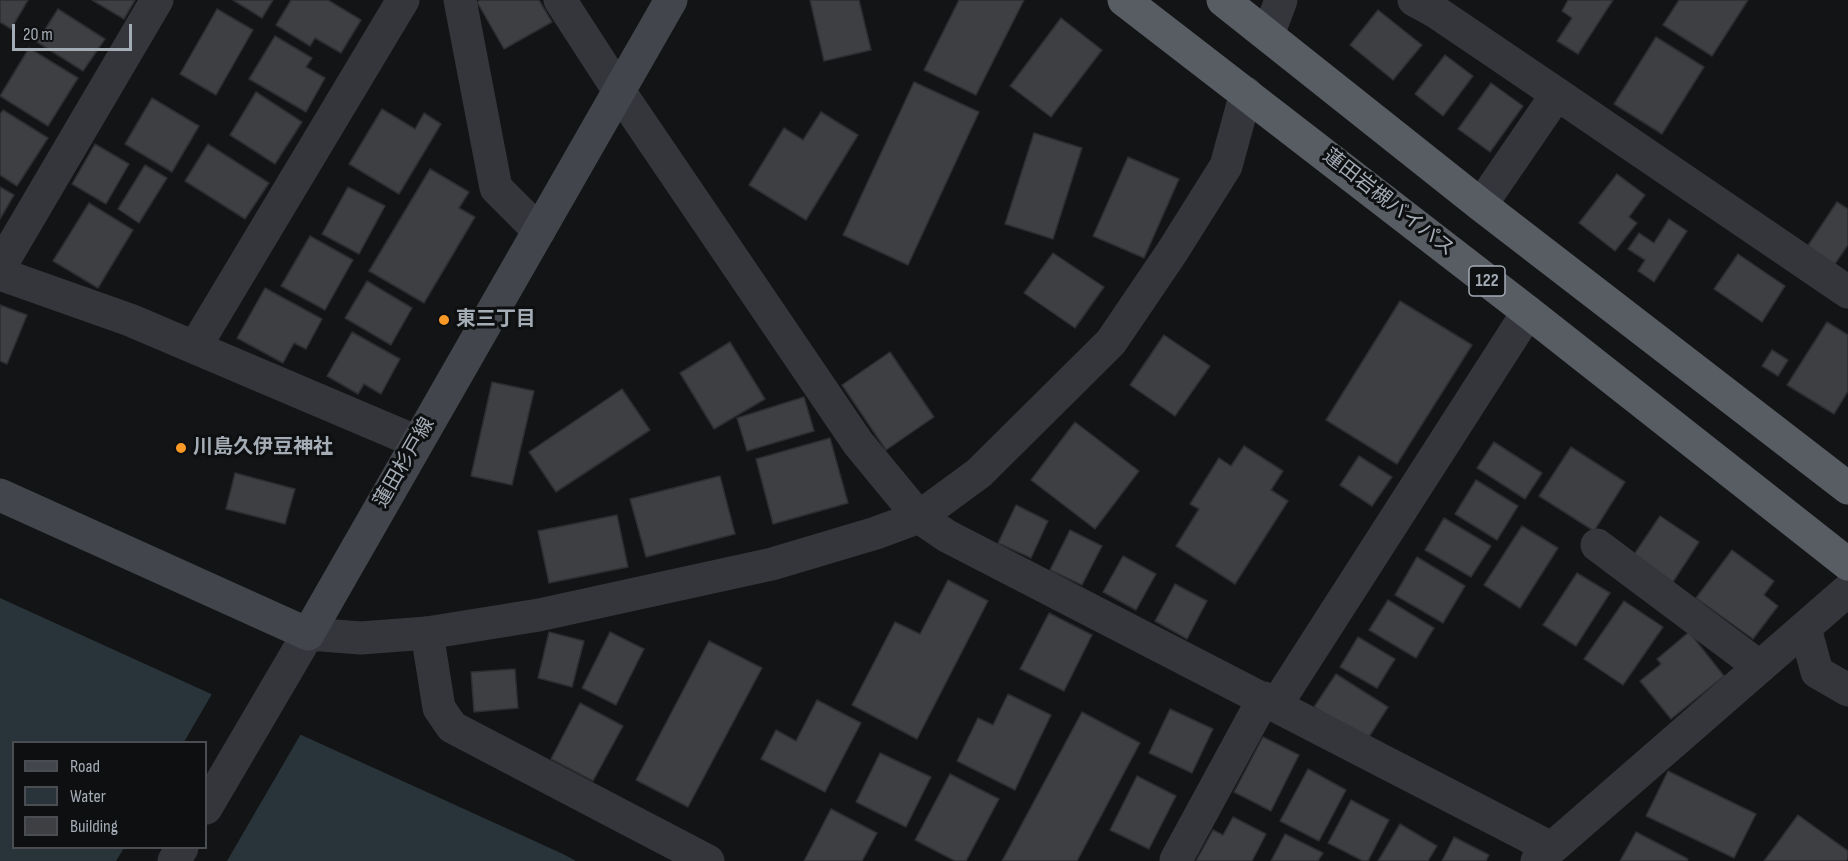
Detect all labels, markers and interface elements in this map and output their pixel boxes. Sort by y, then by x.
scale bar [15,12,135,50]
text: 20 m [23,24,53,45]
street label: 蓮田岩槻バイパス [1318,144,1458,262]
road number: 122 [1469,266,1505,296]
place label: 東三丁目 [456,308,536,332]
marker: 東三丁目 [437,313,451,327]
street label: 蓮田杉戸線 [370,414,440,512]
place label: 川島久伊豆神社 [193,436,333,460]
marker: 川島久伊豆神社 [174,441,188,455]
legend [12,741,207,849]
text: Road [70,756,100,777]
text: Water [70,786,106,807]
text: Building [70,816,118,837]

